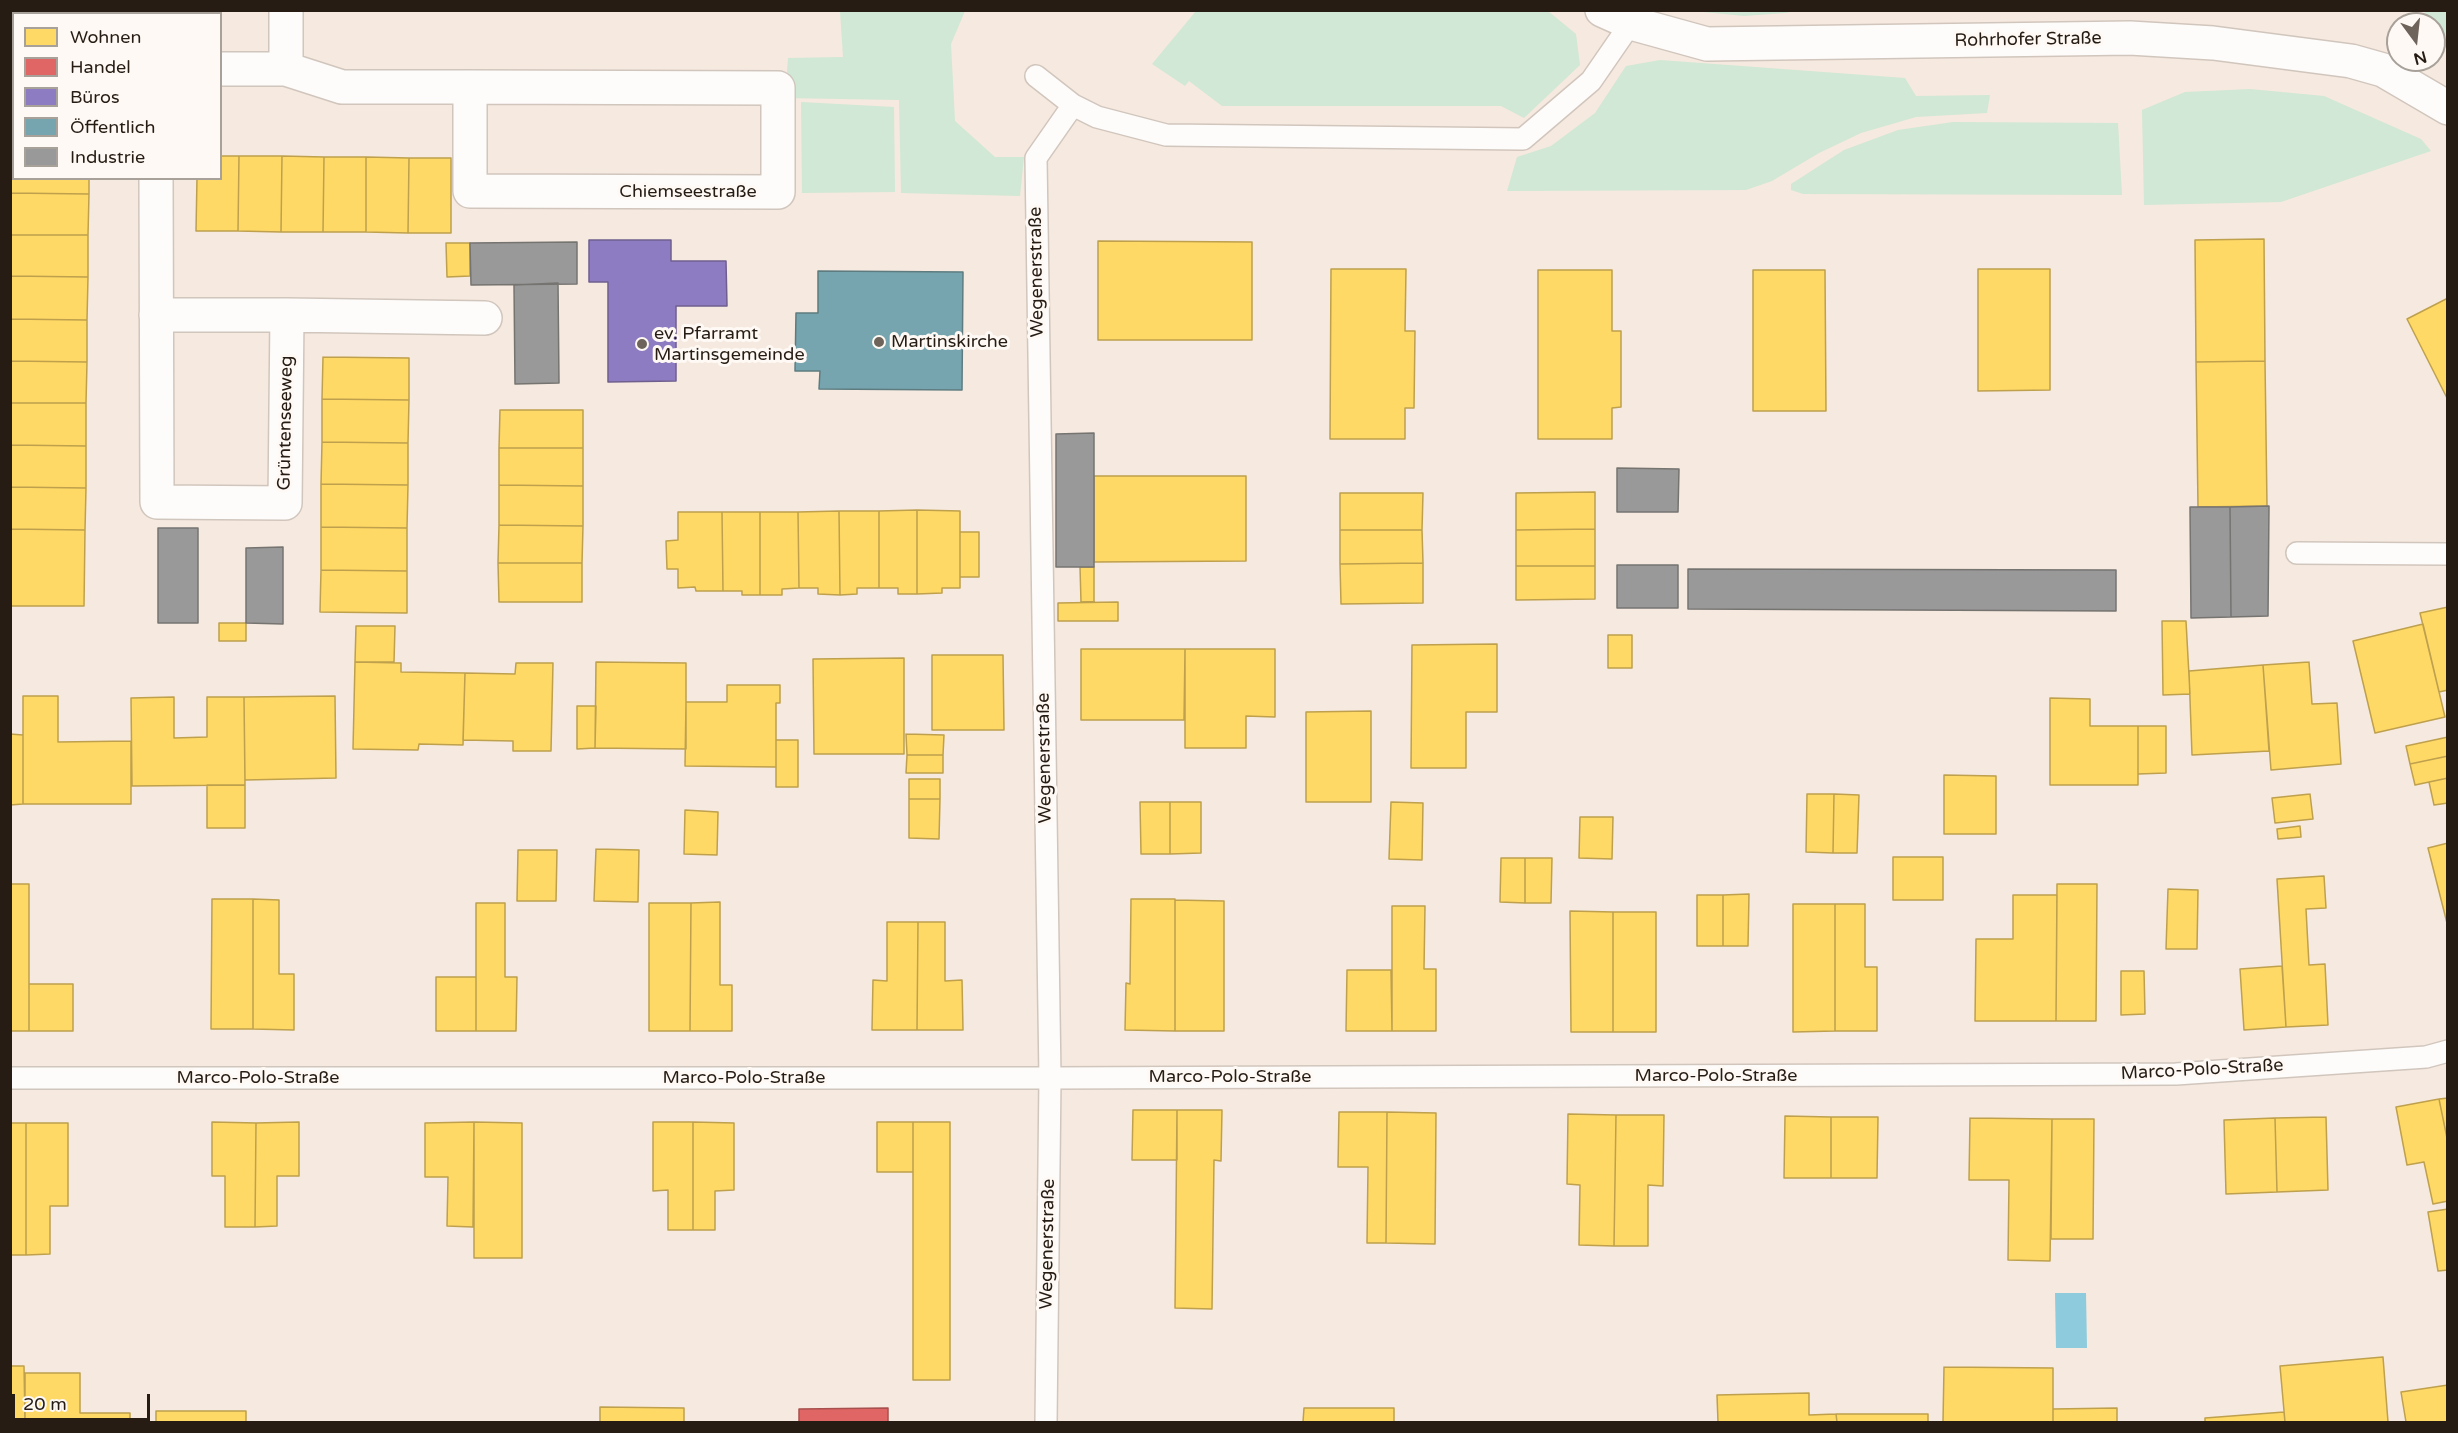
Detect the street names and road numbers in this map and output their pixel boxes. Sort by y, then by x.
street label: Rohrhofer Straße [1954,28,2102,52]
street label: Chiemseestraße [619,181,757,203]
street label: Wegenerstraße [1025,206,1049,338]
street label: Grüntenseeweg [274,355,298,491]
street label: Wegenerstraße [1033,692,1057,824]
street label: Marco-Polo-Straße [2120,1055,2284,1085]
street label: Marco-Polo-Straße [1635,1065,1797,1087]
street label: Marco-Polo-Straße [1149,1066,1311,1088]
street label: Marco-Polo-Straße [177,1067,339,1089]
street label: Marco-Polo-Straße [663,1067,825,1089]
street label: Wegenerstraße [1036,1178,1060,1310]

